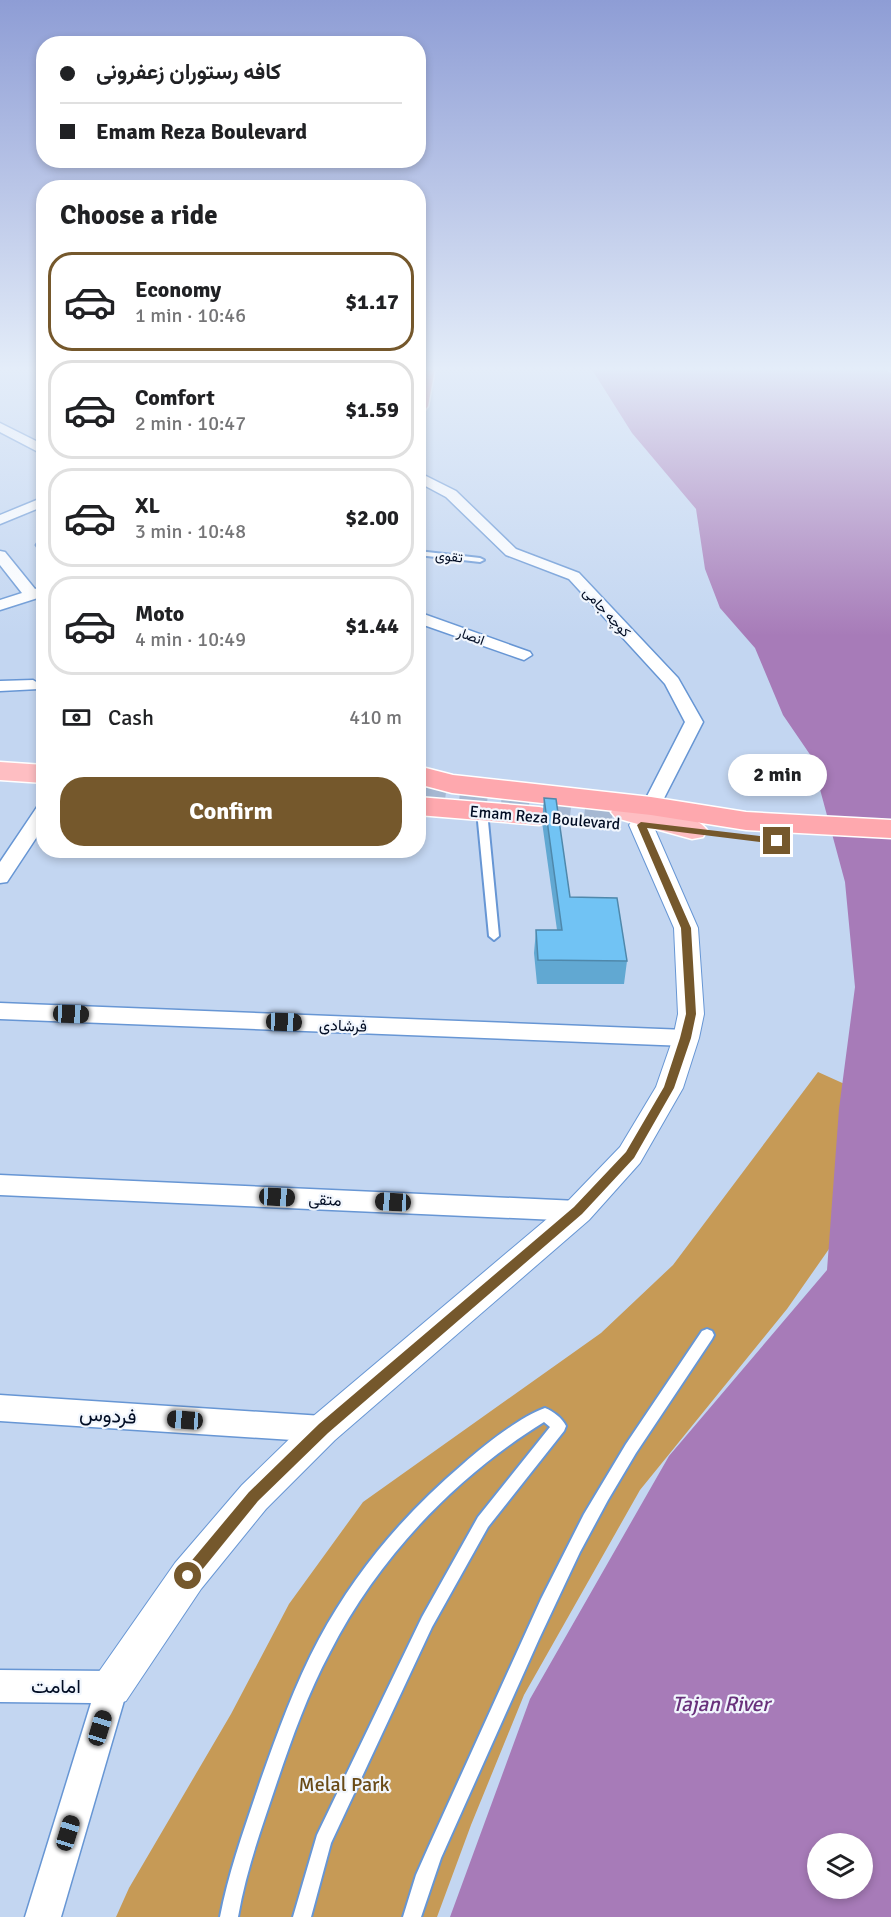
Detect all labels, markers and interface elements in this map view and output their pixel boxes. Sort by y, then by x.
text: کافه رستوران زعفرونی [96,58,281,85]
text: Emam Reza Boulevard [96,118,307,145]
text: Choose a ride [60,199,218,232]
icon: car [63,275,117,329]
text: Economy [135,276,221,303]
text: $1.17 [345,288,399,315]
text: 1 min · 10:46 [135,303,246,328]
icon: car [63,383,117,437]
text: Comfort [135,384,215,411]
text: $1.59 [345,396,399,423]
text: 2 min · 10:47 [135,411,246,436]
icon: car [63,491,117,545]
text: XL [135,492,160,519]
text: $2.00 [345,504,399,531]
text: 3 min · 10:48 [135,519,246,544]
street label: تقوی [434,547,464,566]
street label: کوچه جامی [579,584,634,642]
icon: car [63,599,117,653]
text: Moto [135,600,184,627]
text: $1.44 [345,612,399,639]
street label: انصار [454,623,487,649]
text: 4 min · 10:49 [135,627,246,652]
icon: cash [60,701,93,734]
text: Cash [108,704,154,731]
text: 410 m [349,705,402,730]
callout: 2 min [728,754,826,796]
text: 2 min [753,762,802,787]
button: Confirm [60,777,402,846]
street label: Emam Reza Boulevard [469,801,621,835]
route end [763,827,790,854]
car [53,1004,89,1024]
car [266,1012,302,1032]
street label: فرشادی [319,1015,367,1037]
car [259,1187,295,1207]
street label: متقی [308,1189,342,1211]
car [375,1192,411,1212]
street label: فردوس [78,1401,137,1430]
car [166,1410,204,1430]
route start [174,1562,201,1589]
street label: امامت [31,1674,81,1699]
water label: Tajan River [672,1691,773,1717]
car [86,1708,114,1748]
park label: Melal Park [299,1772,389,1797]
car [54,1813,82,1853]
map controls [807,1833,873,1899]
button: layers [807,1833,873,1899]

